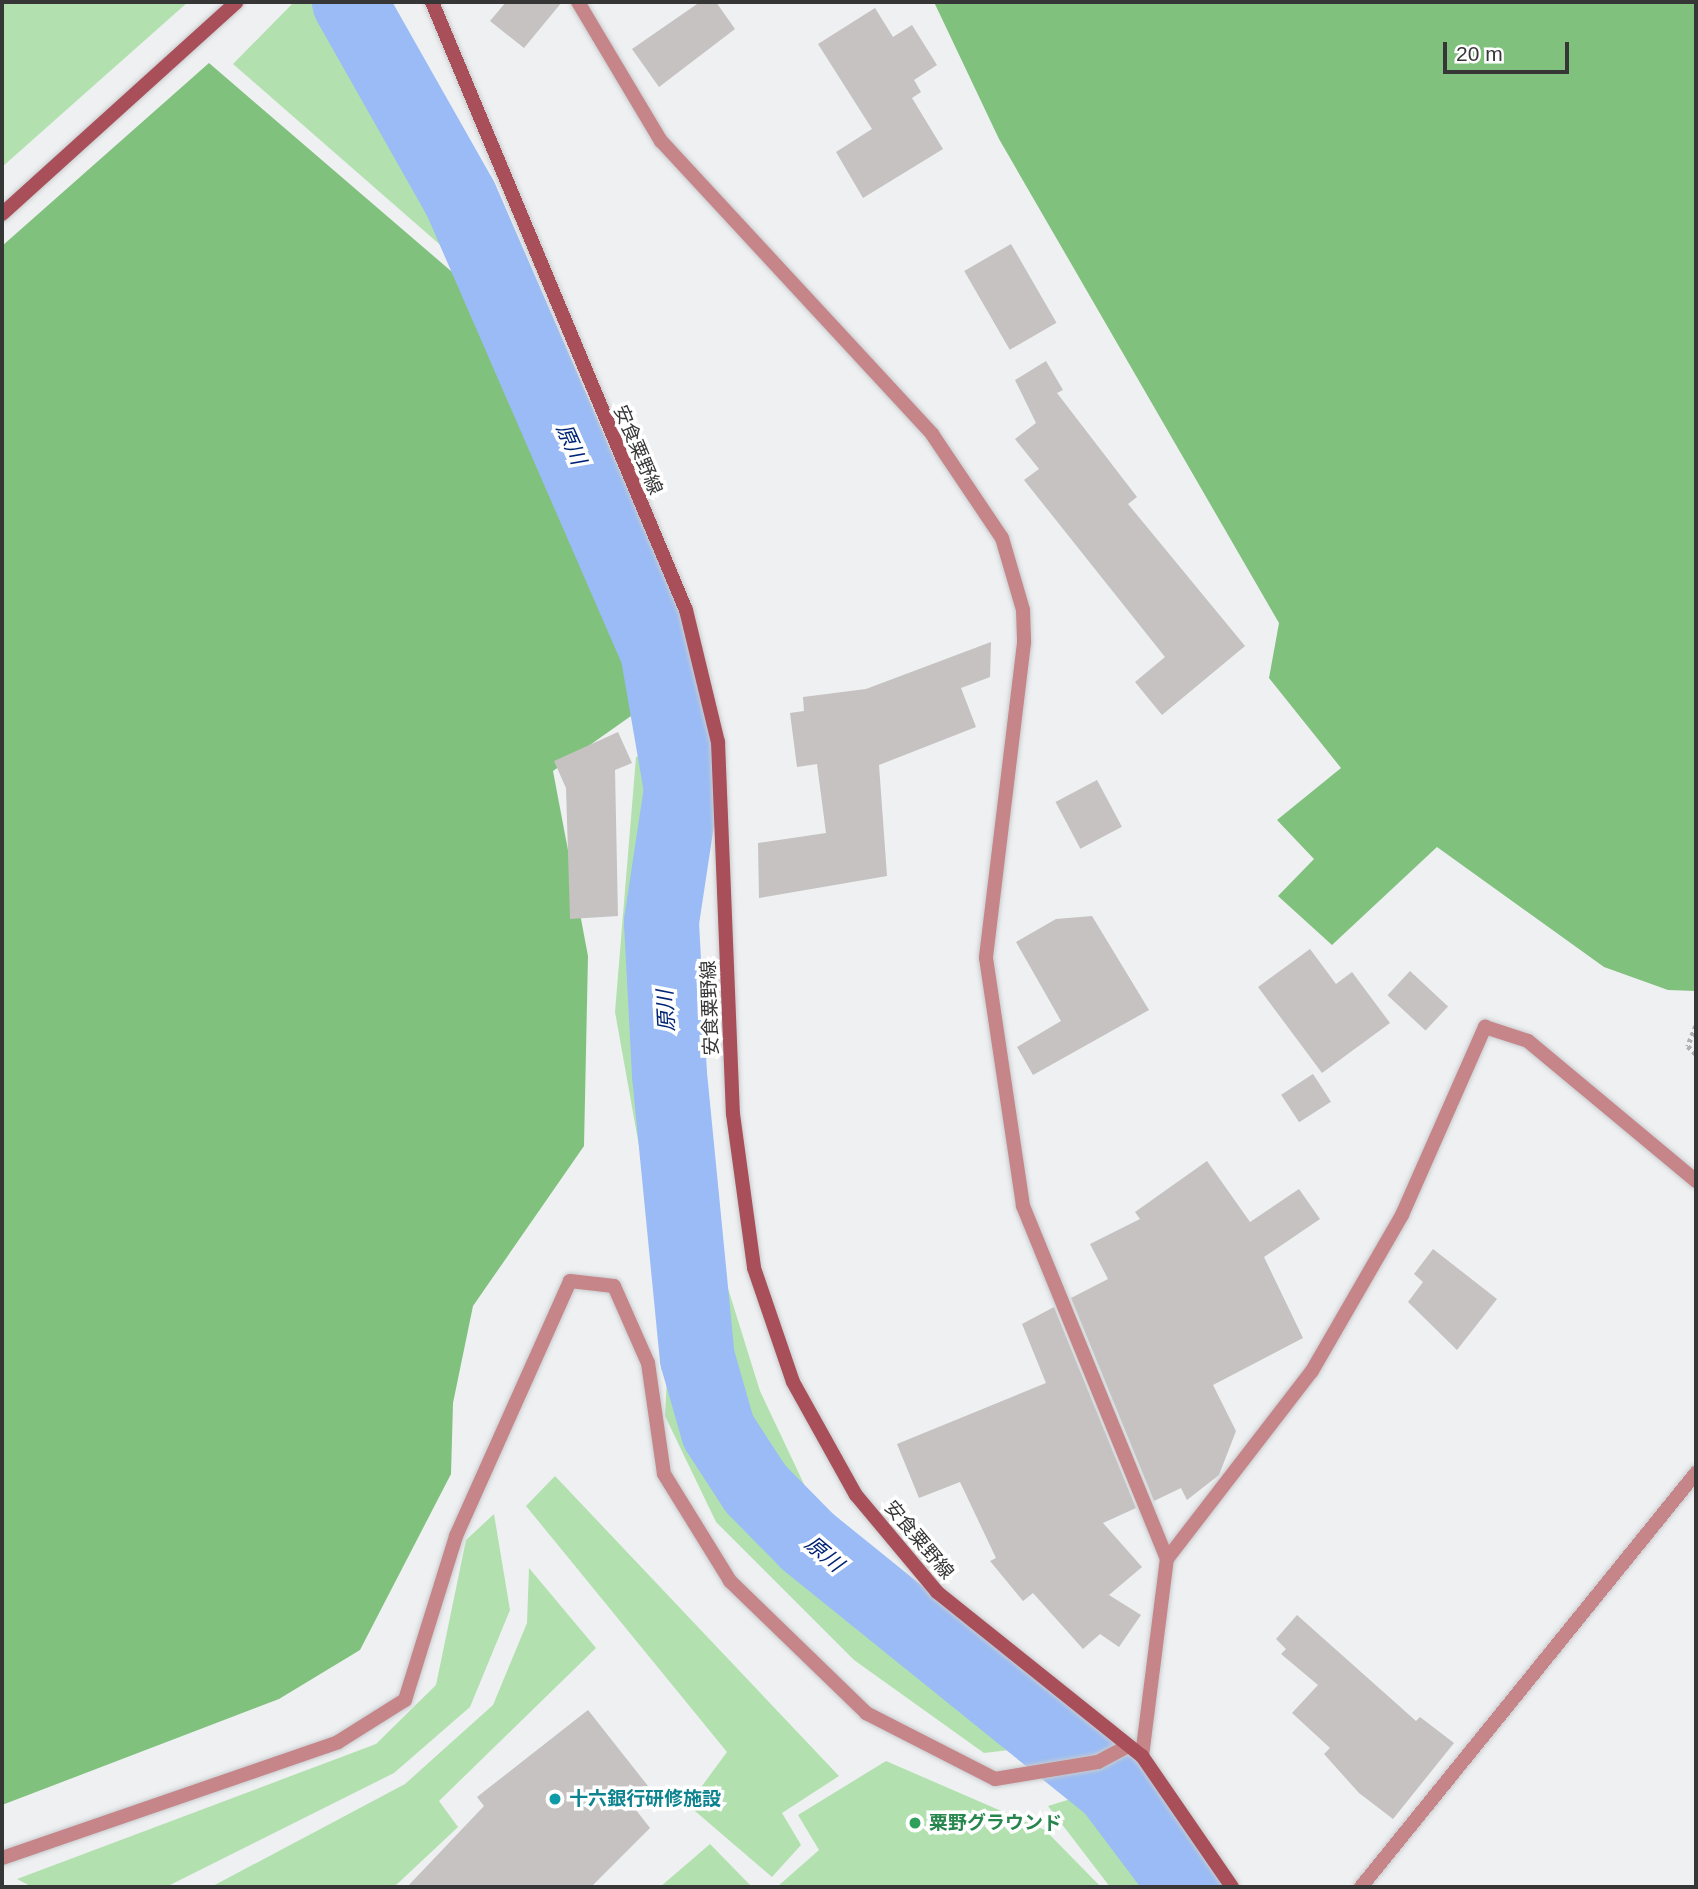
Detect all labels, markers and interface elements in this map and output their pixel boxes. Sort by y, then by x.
scale bar [1446,28,1572,72]
text: 20 m [1456,42,1503,65]
street label: 安食粟野線 [609,402,667,498]
water label: 原川 [551,420,591,468]
street label: 安食粟野線 [697,960,723,1056]
water label: 原川 [652,989,680,1033]
street label: 安食粟野線 [880,1496,958,1584]
water label: 原川 [800,1531,848,1577]
place label: 十六銀行研修施設 [569,1788,721,1810]
marker: 十六銀行研修施設 [547,1791,563,1807]
place label: 粟野グラウンド [929,1812,1062,1834]
marker: 粟野グラウンド [907,1815,923,1831]

